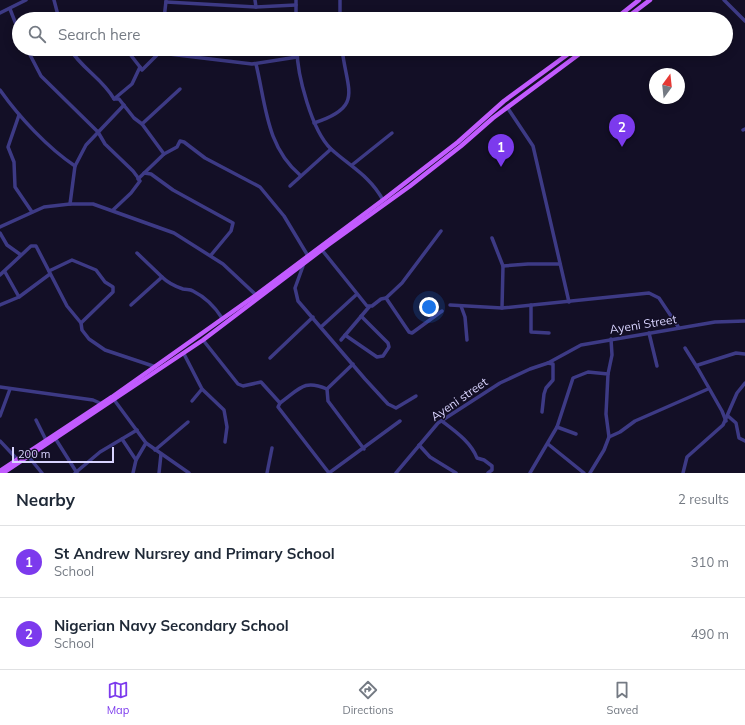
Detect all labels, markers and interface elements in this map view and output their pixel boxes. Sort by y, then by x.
search box [12,12,733,56]
icon: search [26,23,48,45]
text: Search here [58,25,140,44]
north arrow [649,68,685,104]
pin: 2 [609,114,635,147]
pin: 1 [488,134,514,167]
your location [419,297,439,317]
street label: Ayeni Street [608,311,678,337]
street label: Ayeni street [428,374,490,424]
scale bar [12,445,114,464]
text: 200 m [18,447,50,461]
text: Nearby [16,489,75,510]
text: 2 results [678,491,729,507]
text: St Andrew Nursrey and Primary School [54,544,335,563]
text: 1 [25,554,33,570]
text: 310 m [691,554,729,570]
text: School [54,563,94,579]
text: Nigerian Navy Secondary School [54,616,289,635]
text: 2 [25,626,33,642]
text: 490 m [691,626,729,642]
text: School [54,635,94,651]
tab: Map [107,679,129,717]
tab: Directions [343,679,393,717]
tab: Saved [607,679,638,717]

